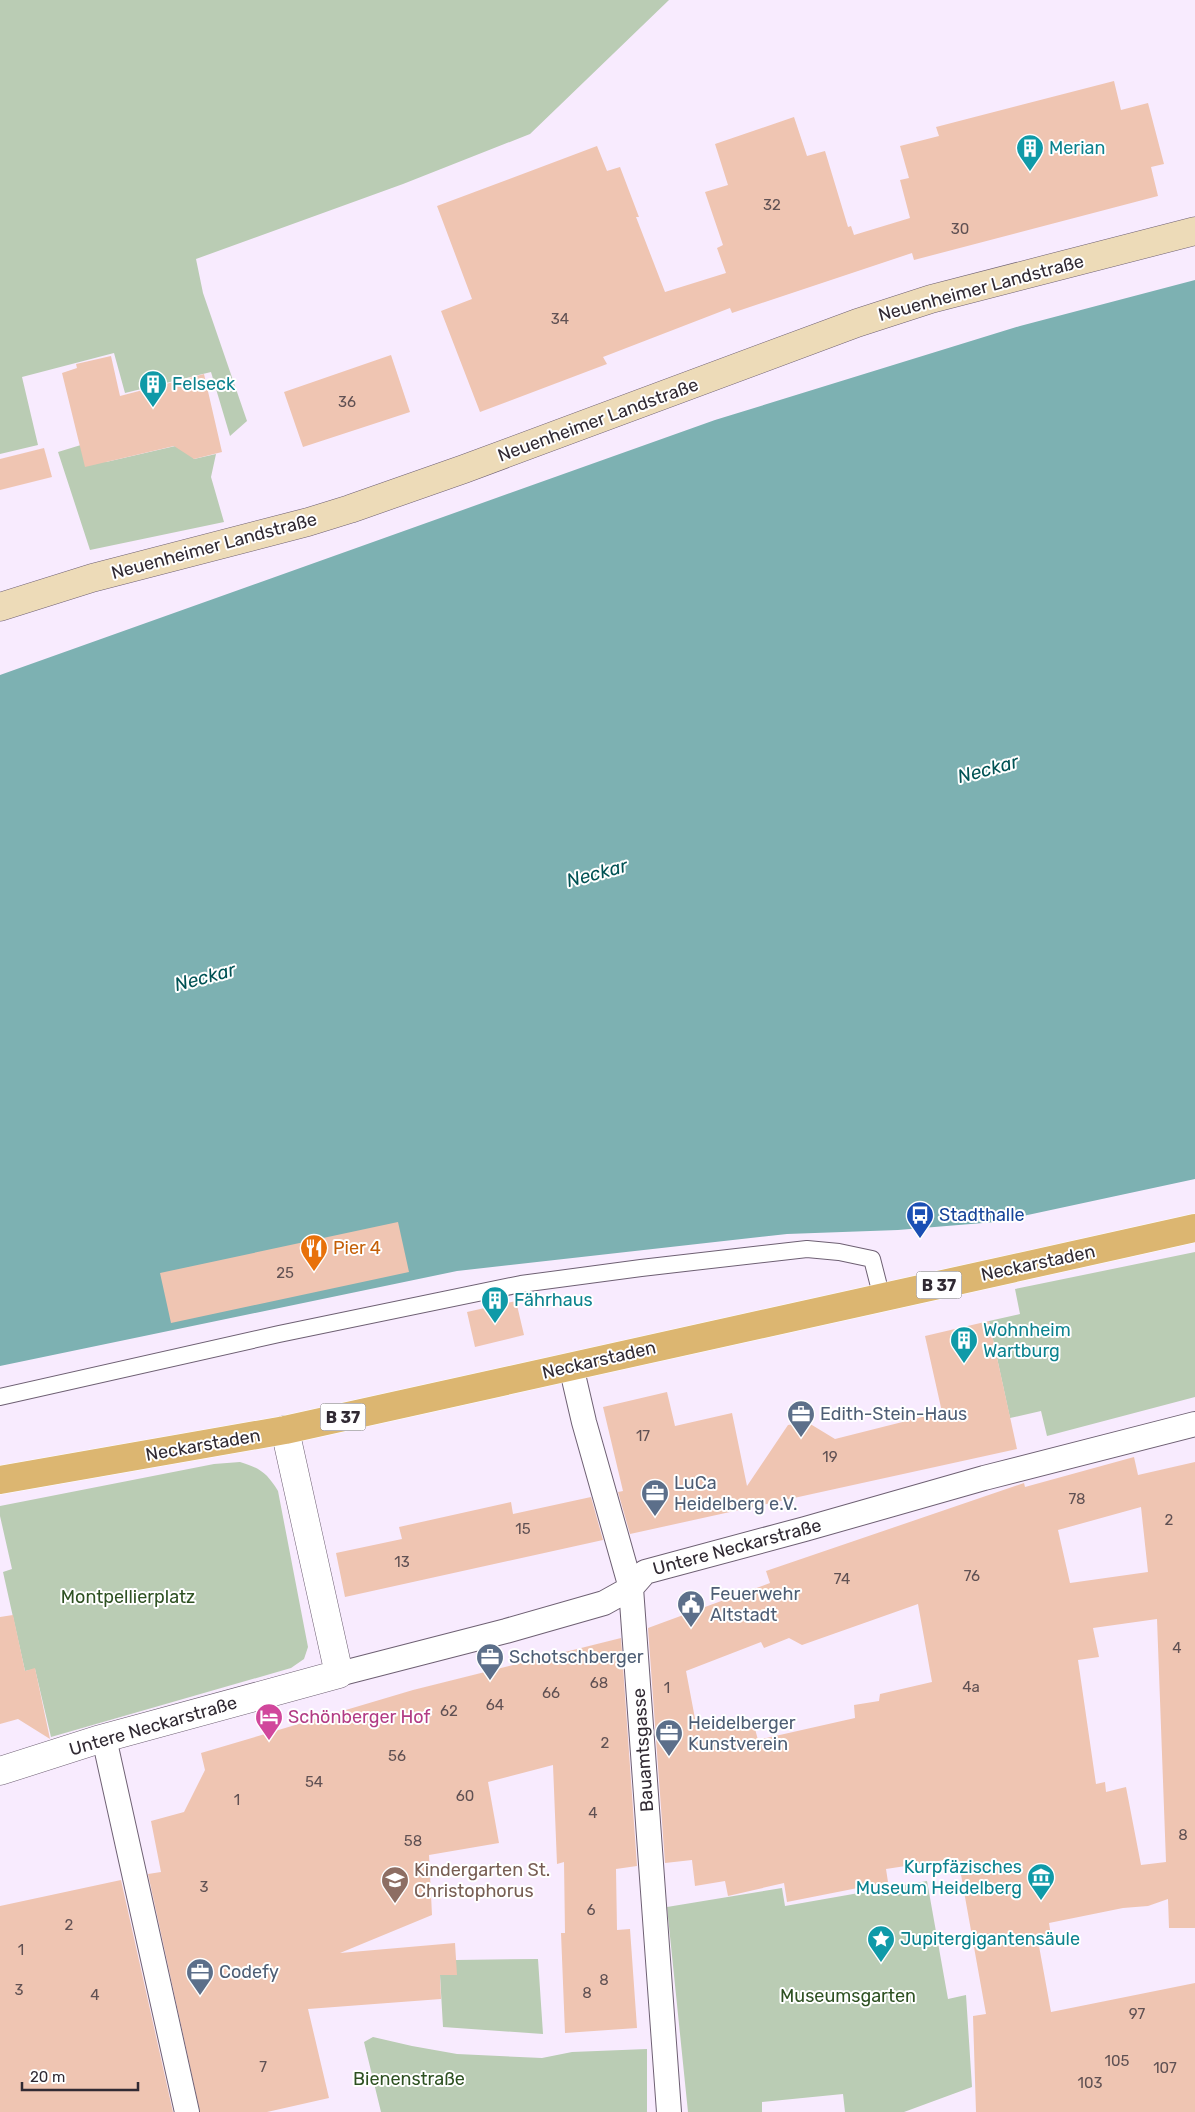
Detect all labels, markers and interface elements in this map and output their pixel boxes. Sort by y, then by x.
building icon: Merian [1015,133,1045,172]
place label: Merian [1049,137,1105,159]
house number: 32 [763,196,781,214]
house number: 30 [951,220,969,238]
street label: Neuenheimer Landstraße [876,250,1086,326]
house number: 34 [551,310,569,328]
building icon: Felseck [138,369,168,408]
place label: Felseck [172,373,236,395]
street label: Neuenheimer Landstraße [495,373,701,467]
house number: 36 [338,393,356,411]
street label: Neuenheimer Landstraße [109,508,319,584]
water label: Neckar [955,750,1022,788]
water label: Neckar [564,854,631,892]
water label: Neckar [172,958,239,996]
bus stop icon: Stadthalle [905,1200,935,1239]
place label: Stadthalle [939,1204,1025,1226]
restaurant icon: Pier 4 [299,1233,329,1272]
place label: Pier 4 [333,1237,381,1259]
street label: Neckarstaden [979,1240,1097,1286]
house number: 25 [276,1264,294,1282]
road number: B 37 [916,1272,962,1298]
building icon: Fährhaus [480,1285,510,1324]
place label: Fährhaus [514,1289,593,1311]
place label: Wohnheim Wartburg [983,1319,1071,1362]
building icon: Wohnheim Wartburg [949,1325,979,1364]
street label: Neckarstaden [540,1336,658,1384]
office icon: Edith-Stein-Haus [786,1399,816,1438]
place label: Edith-Stein-Haus [820,1403,967,1425]
road number: B 37 [320,1404,366,1430]
street label: Neckarstaden [144,1424,262,1466]
house number: 17 [636,1427,650,1445]
house number: 19 [822,1448,838,1466]
place label: LuCa Heidelberg e.V. [674,1472,798,1515]
office icon: LuCa Heidelberg e.V. [640,1478,670,1517]
house number: 78 [1068,1490,1086,1508]
house number: 2 [1165,1511,1174,1529]
street label: Untere Neckarstraße [650,1514,824,1580]
house number: 15 [515,1520,531,1538]
house number: 13 [394,1553,410,1571]
house number: 76 [964,1567,980,1585]
house number: 74 [834,1570,850,1588]
place label: Feuerwehr Altstadt [710,1583,800,1626]
park label: Montpellierplatz [61,1586,195,1608]
public building icon: Feuerwehr Altstadt [676,1589,706,1628]
house number: 4 [1172,1639,1182,1657]
office icon: Schotschberger [475,1642,505,1681]
place label: Schotschberger [509,1646,644,1668]
house number: 68 [590,1674,608,1692]
house number: 4a [962,1678,980,1696]
house number: 1 [664,1679,670,1697]
house number: 66 [542,1684,560,1702]
street label: Bauamtsgasse [628,1687,658,1813]
street label: Untere Neckarstraße [67,1692,239,1760]
house number: 64 [486,1696,504,1714]
hotel icon: Schönberger Hof [254,1702,284,1741]
house number: 62 [440,1702,458,1720]
place label: Schönberger Hof [288,1706,431,1728]
place label: Heidelberger Kunstverein [688,1712,796,1755]
office icon: Heidelberger Kunstverein [654,1718,684,1757]
house number: 2 [601,1734,610,1752]
house number: 56 [388,1747,406,1765]
house number: 54 [305,1773,323,1791]
house number: 60 [456,1787,474,1805]
house number: 1 [234,1791,240,1809]
house number: 4 [588,1804,598,1822]
house number: 8 [1178,1826,1188,1844]
house number: 58 [404,1832,422,1850]
place label: Kurpfäzisches Museum Heidelberg [856,1856,1022,1899]
place label: Kindergarten St. Christophorus [414,1859,550,1902]
museum icon: Kurpfäzisches Museum Heidelberg [1026,1862,1056,1901]
school or university icon: Kindergarten St. Christophorus [380,1865,410,1904]
house number: 3 [199,1878,209,1896]
house number: 6 [586,1901,596,1919]
house number: 2 [65,1916,74,1934]
place icon: Jupitergigantensäule [866,1924,896,1963]
place label: Jupitergigantensäule [900,1928,1080,1950]
house number: 1 [18,1941,24,1959]
office icon: Codefy [185,1957,215,1996]
place label: Codefy [219,1961,279,1983]
house number: 8 [599,1971,609,1989]
house number: 3 [14,1981,24,1999]
house number: 8 [582,1984,592,2002]
park label: Museumsgarten [780,1985,916,2007]
house number: 4 [90,1986,100,2004]
house number: 97 [1129,2005,1146,2023]
house number: 105 [1105,2052,1130,2070]
house number: 7 [259,2058,267,2076]
house number: 107 [1153,2059,1177,2077]
scale bar [22,2060,139,2092]
text: 20 m [30,2068,65,2086]
park label: Bienenstraße [353,2068,465,2090]
house number: 103 [1078,2074,1102,2092]

